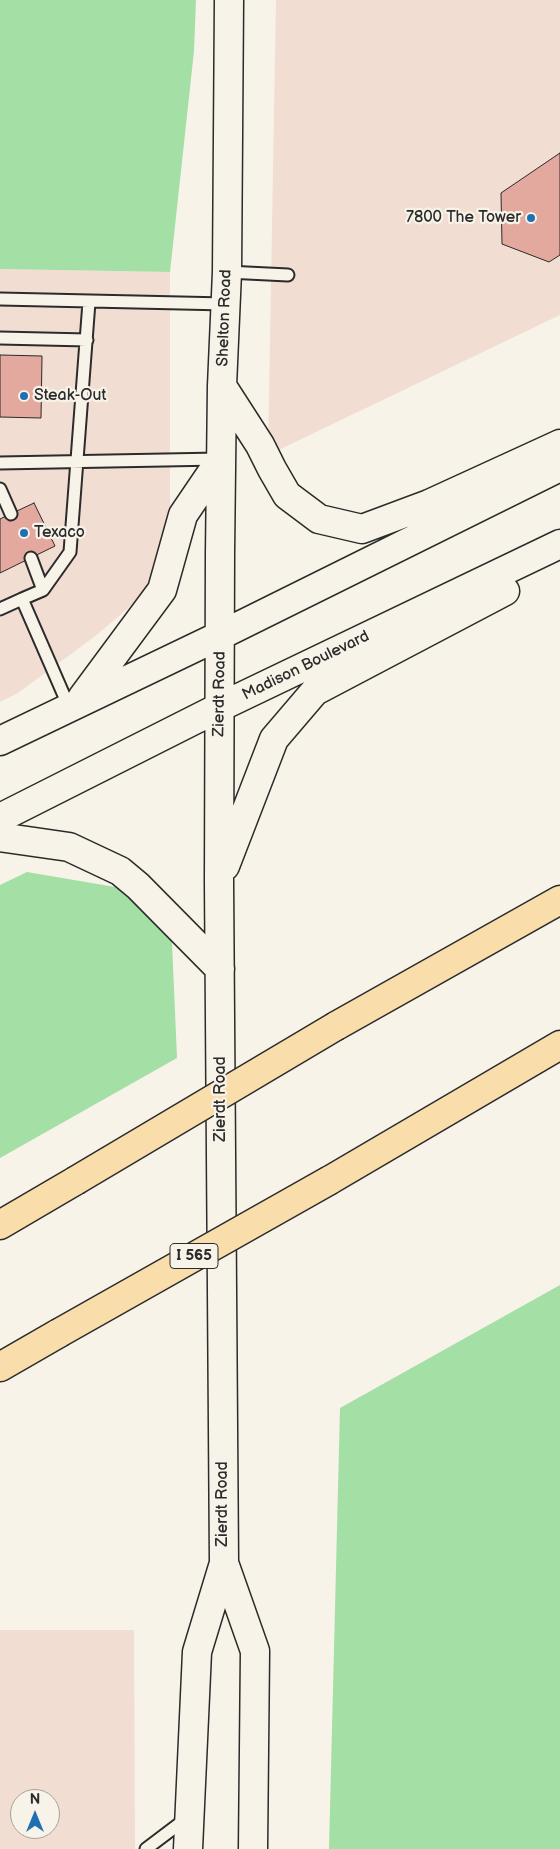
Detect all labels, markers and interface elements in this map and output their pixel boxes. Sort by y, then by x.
place label: 7800 The Tower [406,208,521,228]
marker: 7800 The Tower [525,212,537,224]
street label: Shelton Road [214,269,236,367]
place label: Steak-Out [34,386,106,406]
marker: Steak-Out [18,390,30,402]
place label: Texaco [34,523,85,543]
marker: Texaco [18,527,30,539]
street label: Madison Boulevard [239,627,373,705]
street label: Zierdt Road [210,651,230,737]
street label: Zierdt Road [211,1056,231,1142]
road number: I 565 [170,1244,218,1268]
street label: Zierdt Road [213,1461,233,1547]
north arrow [10,1789,60,1839]
text: N [30,1791,40,1808]

